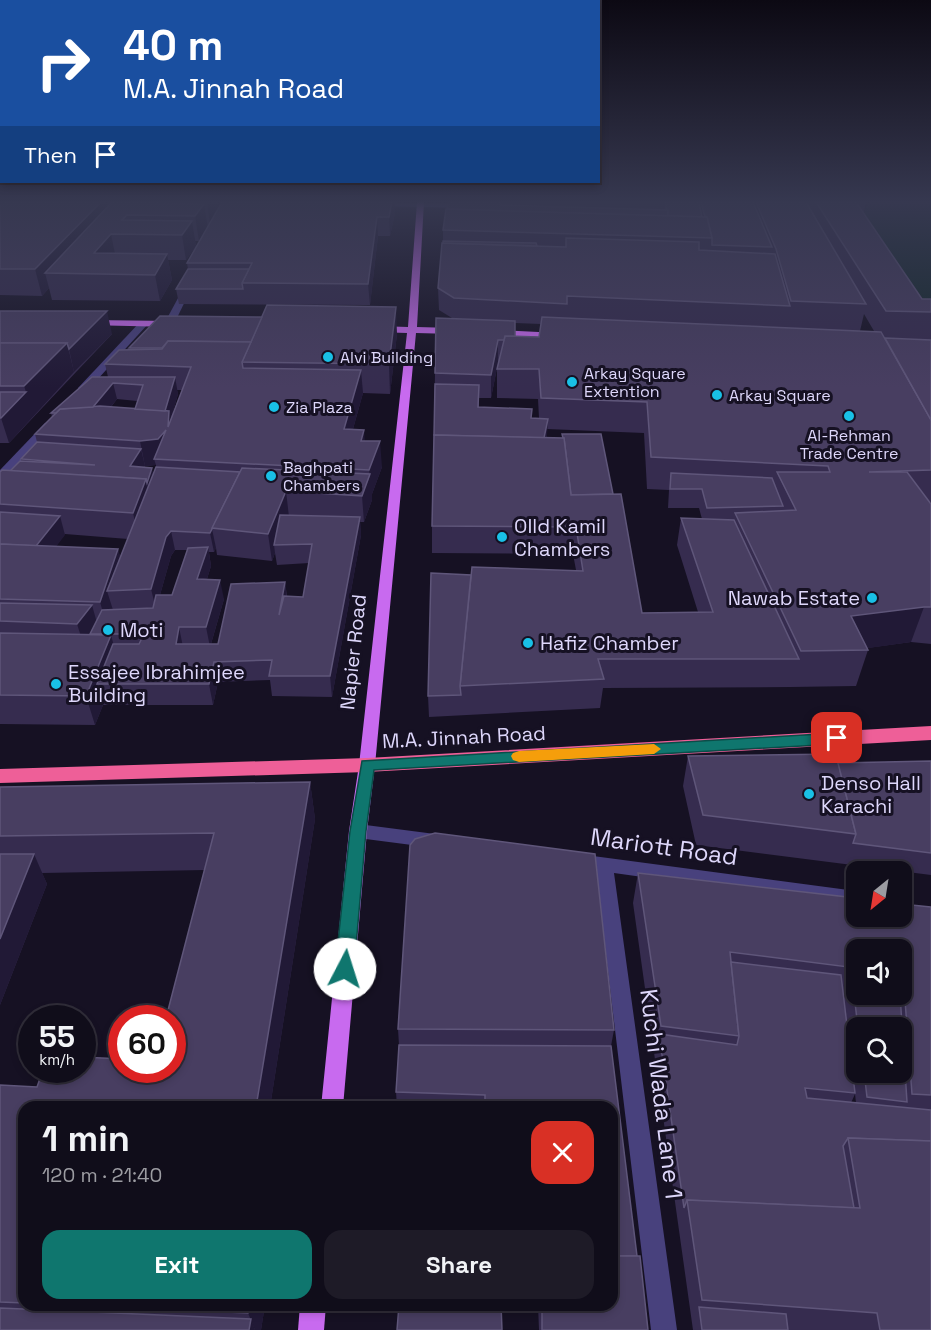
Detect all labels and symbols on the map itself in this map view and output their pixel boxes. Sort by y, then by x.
place label: Alvi Building [340,347,433,368]
marker: Alvi Building [321,350,335,364]
place label: Arkay Square Extention [584,363,686,402]
marker: Arkay Square Extention [565,375,579,389]
place label: Arkay Square [729,385,831,406]
marker: Arkay Square [710,388,724,402]
place label: Zia Plaza [286,397,353,418]
marker: Zia Plaza [267,400,281,414]
marker: Al-Rehman Trade Centre [842,409,856,423]
place label: Al-Rehman Trade Centre [800,425,898,464]
place label: Baghpati Chambers [283,457,360,496]
marker: Baghpati Chambers [264,469,278,483]
place label: OIld Kamil Chambers [514,513,610,562]
marker: OIld Kamil Chambers [495,530,509,544]
place label: Nawab Estate [728,585,860,611]
marker: Nawab Estate [865,591,879,605]
street label: Napier Road [334,593,372,711]
place label: Moti [120,617,163,643]
marker: Moti [101,623,115,637]
place label: Hafiz Chamber [540,630,679,656]
marker: Hafiz Chamber [521,636,535,650]
place label: Essajee Ibrahimjee Building [68,659,245,708]
marker: Essajee Ibrahimjee Building [49,677,63,691]
pin [811,712,862,763]
street label: M.A. Jinnah Road [382,720,546,754]
place label: Denso Hall Karachi [821,770,921,819]
marker: Denso Hall Karachi [802,787,816,801]
street label: Mariott Road [589,821,740,872]
north arrow [846,861,912,927]
position arrow [313,937,377,1001]
street label: Kuchi Wada Lane 1 [633,987,690,1201]
speed limit sign: 60 [108,1005,186,1083]

